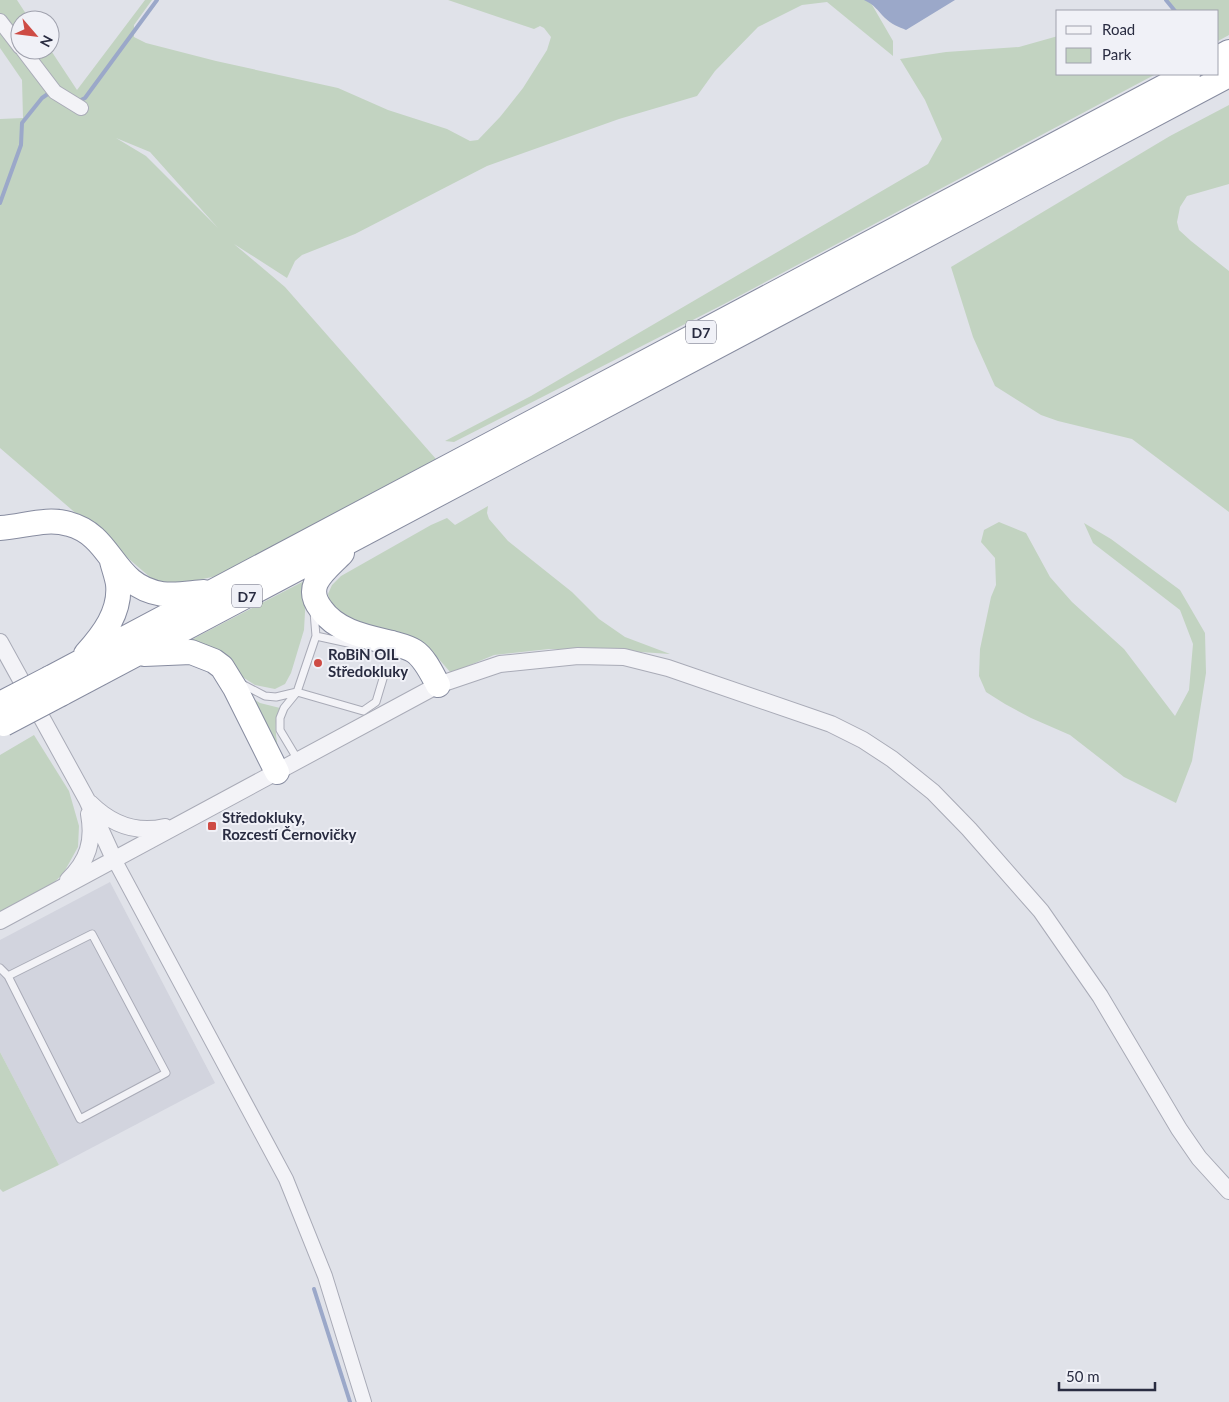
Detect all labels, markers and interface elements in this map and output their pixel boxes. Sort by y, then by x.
north arrow [10,10,60,60]
legend [1056,10,1219,75]
text: Road [1102,20,1135,38]
text: N [37,33,57,50]
text: Park [1102,45,1132,63]
road number: D7 [686,321,716,344]
road number: D7 [232,584,262,608]
place label: RoBiN OIL Středokluky [328,645,408,680]
marker: RoBiN OIL Středokluky [312,657,324,669]
place label: Středokluky, Rozcestí Černovičky [222,808,357,843]
marker: Středokluky, Rozcestí Černovičky [206,820,218,832]
scale bar [1059,1360,1155,1392]
text: 50 m [1066,1367,1100,1385]

